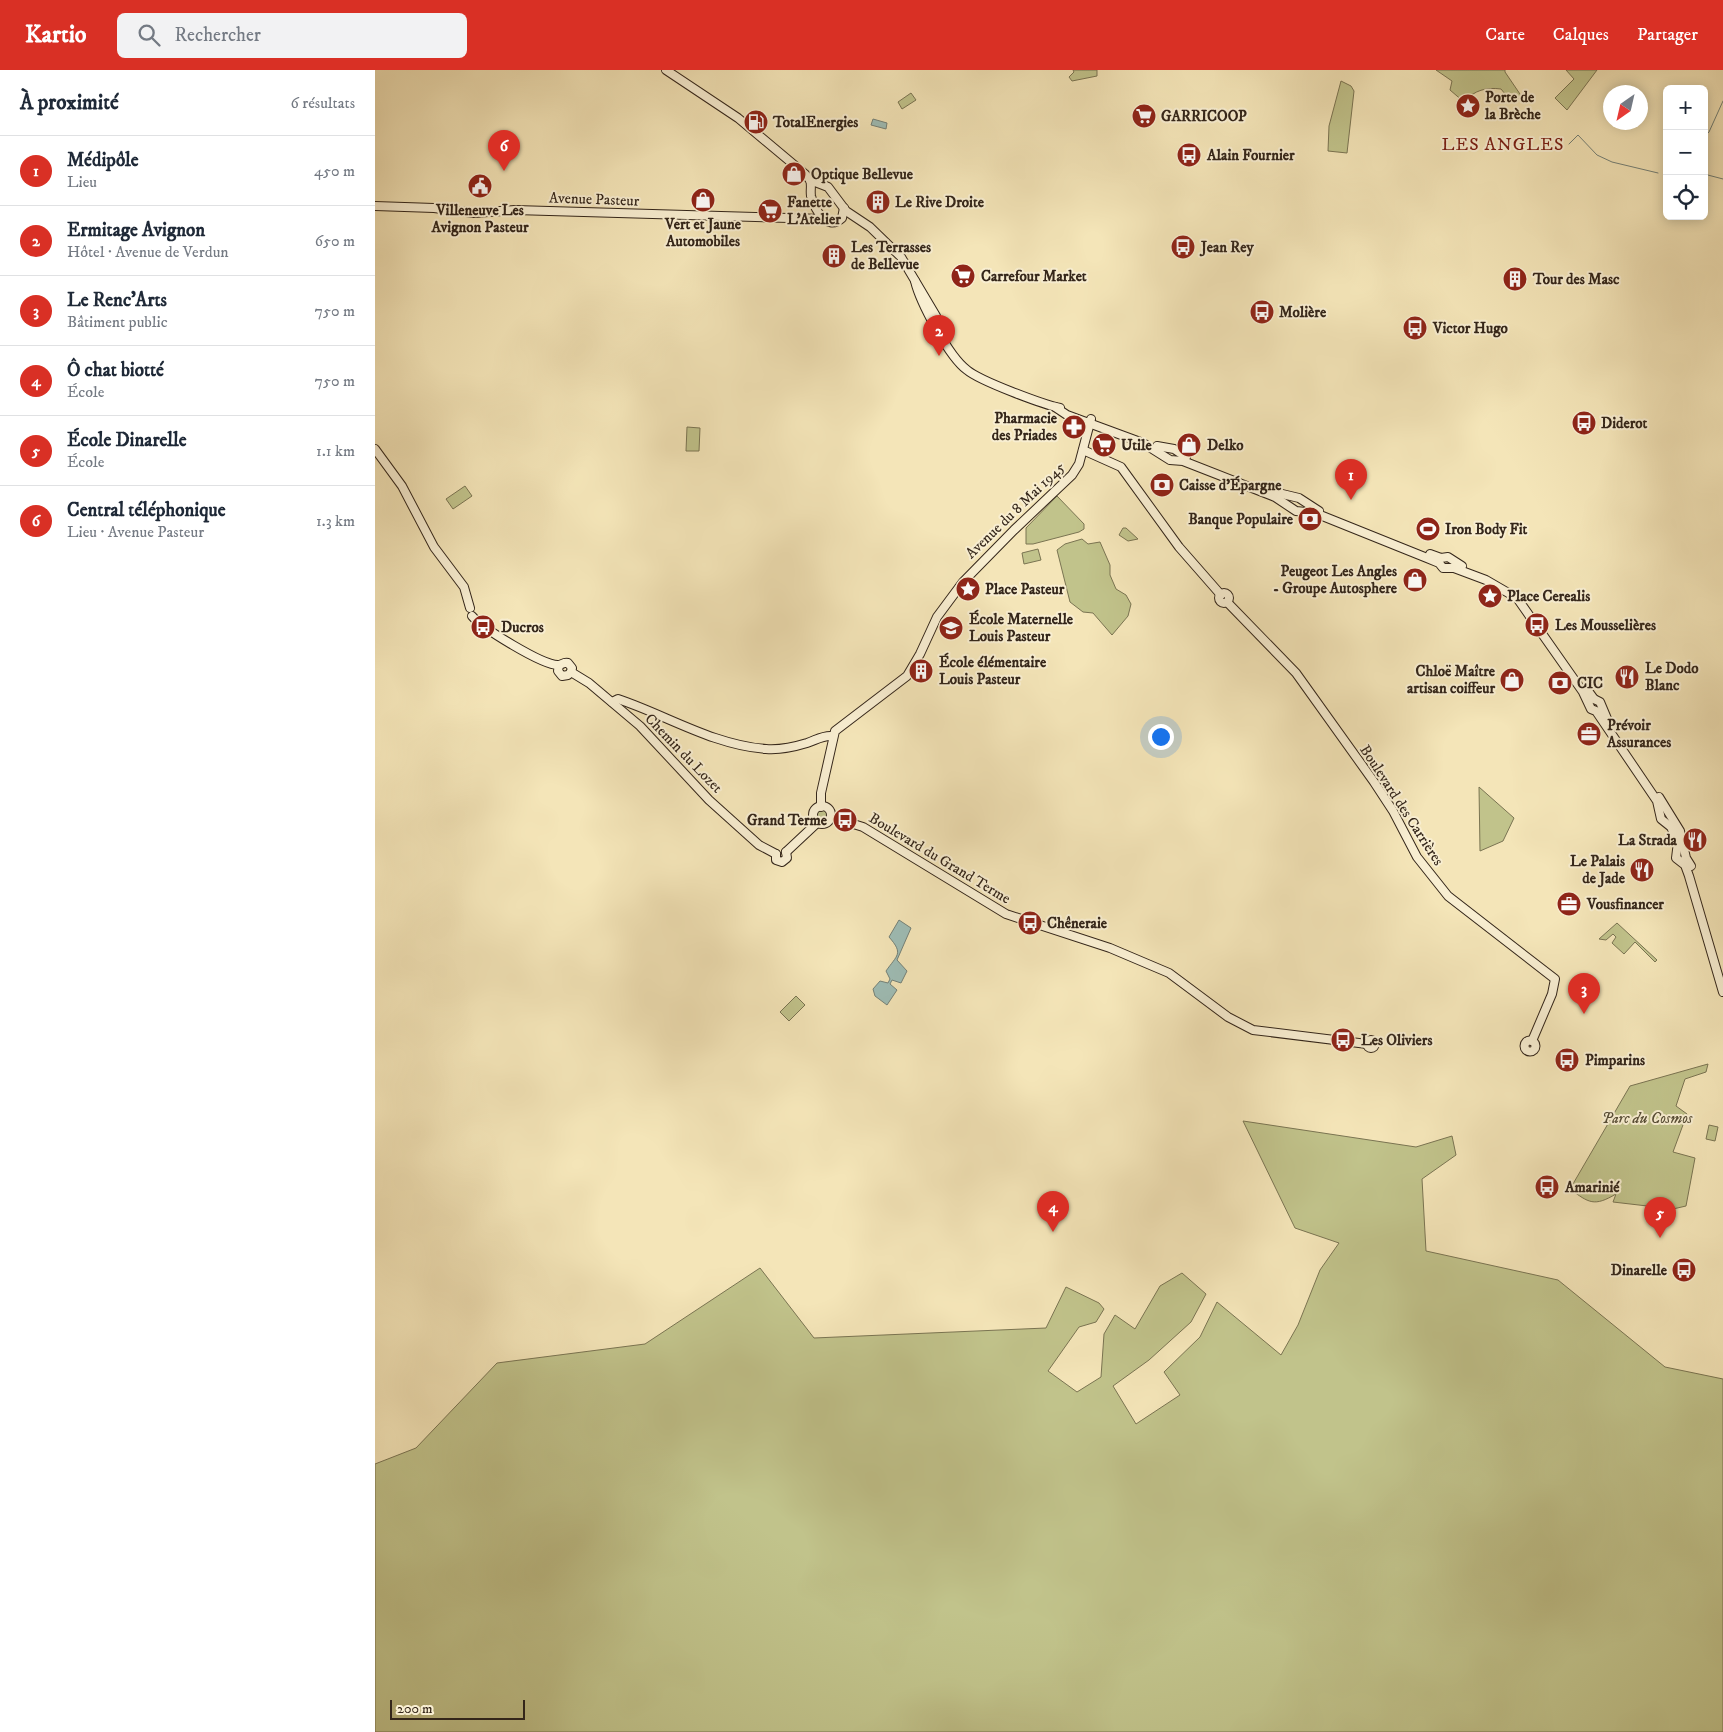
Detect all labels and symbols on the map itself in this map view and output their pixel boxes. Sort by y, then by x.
north arrow [1603,85,1648,130]
place label: Porte de la Brèche [1484,88,1542,124]
place icon: Porte de la Brèche [1455,93,1481,119]
supermarket icon: GARRICOOP [1131,103,1157,129]
place label: GARRICOOP [1161,107,1247,126]
fuel station icon: TotalEnergies [743,109,769,135]
place label: TotalEnergies [772,113,858,132]
pin: 6 [488,130,520,171]
district label: LES ANGLES [1442,134,1564,156]
bus stop icon: Alain Fournier [1176,142,1202,168]
place label: Alain Fournier [1206,146,1295,165]
shop icon: Optique Bellevue [781,161,807,187]
place label: Optique Bellevue [811,165,914,185]
public building icon: Villeneuve Les Avignon Pasteur [467,173,493,199]
shop icon: Vert et Jaune Automobiles [690,187,716,213]
street label: Avenue Pasteur [548,188,640,211]
building icon: Le Rive Droite [865,189,891,215]
place label: Fanette L'Atelier [787,193,841,229]
place label: Le Rive Droite [895,193,985,212]
supermarket icon: Fanette L'Atelier [757,198,783,224]
place label: Villeneuve Les Avignon Pasteur [430,201,529,237]
place label: Vert et Jaune Automobiles [664,215,742,251]
bus stop icon: Jean Rey [1170,234,1196,260]
place label: Les Terrasses de Bellevue [851,238,931,274]
place label: Jean Rey [1199,238,1254,257]
building icon: Les Terrasses de Bellevue [821,243,847,269]
supermarket icon: Carrefour Market [950,263,976,289]
building icon: Tour des Masc [1502,266,1528,292]
place label: Carrefour Market [981,267,1087,286]
place label: Tour des Masc [1532,270,1620,289]
bus stop icon: Molière [1249,299,1275,325]
place label: Molière [1279,303,1327,322]
pin: 2 [923,315,955,356]
bus stop icon: Victor Hugo [1402,315,1428,341]
place label: Victor Hugo [1432,319,1508,338]
place label: Pharmacie des Priades [992,409,1058,445]
bus stop icon: Diderot [1571,410,1597,436]
pharmacy icon: Pharmacie des Priades [1061,414,1087,440]
place label: Diderot [1601,414,1648,433]
supermarket icon: Utile [1091,432,1117,458]
shop icon: Delko [1176,432,1202,458]
place label: Utile [1121,436,1152,455]
place label: Delko [1207,436,1244,455]
street label: Avenue du 8 Mai 1945 [962,458,1070,563]
pin: 1 [1335,459,1367,500]
bank icon: Caisse d'Épargne [1149,472,1175,498]
place label: Caisse d'Épargne [1179,475,1282,495]
bank icon: Banque Populaire [1297,506,1323,532]
place label: Banque Populaire [1188,510,1294,530]
sports icon: Iron Body Fit [1415,516,1441,542]
place label: Iron Body Fit [1445,520,1528,539]
place label: Peugeot Les Angles - Groupe Autosphere [1273,562,1398,598]
shop icon: Peugeot Les Angles - Groupe Autosphere [1402,567,1428,593]
place icon: Place Pasteur [955,576,981,602]
place label: Place Pasteur [985,580,1065,599]
place icon: Place Cerealis [1477,583,1503,609]
place label: Place Cerealis [1507,587,1590,606]
place label: École Maternelle Louis Pasteur [969,609,1074,646]
bus stop icon: Les Mousselières [1524,612,1550,638]
bus stop icon: Ducros [470,614,496,640]
school or university icon: École Maternelle Louis Pasteur [938,615,964,641]
place label: Les Mousselières [1555,616,1656,635]
place label: Ducros [501,618,544,637]
place label: École élémentaire Louis Pasteur [939,652,1047,689]
building icon: École élémentaire Louis Pasteur [908,658,934,684]
place label: Le Dodo Blanc [1645,659,1699,695]
place label: Chloë Maître artisan coiffeur [1407,662,1496,698]
restaurant icon: Le Dodo Blanc [1614,664,1640,690]
shop icon: Chloë Maître artisan coiffeur [1499,667,1525,693]
bank icon: CIC [1547,670,1573,696]
place label: CIC [1577,674,1603,693]
street label: Chemin du Lozet [641,709,727,797]
place label: Prévoir Assurances [1606,716,1671,752]
office icon: Prévoir Assurances [1576,721,1602,747]
your location [1148,724,1174,750]
street label: Boulevard des Carrières [1355,741,1448,869]
bus stop icon: Grand Terme [832,807,858,833]
street label: Boulevard du Grand Terme [865,809,1014,908]
place label: Grand Terme [747,811,828,830]
restaurant icon: La Strada [1682,827,1708,853]
place label: La Strada [1618,831,1678,850]
place label: Le Palais de Jade [1570,852,1626,888]
restaurant icon: Le Palais de Jade [1629,857,1655,883]
office icon: Vousfinancer [1556,891,1582,917]
place label: Vousfinancer [1586,895,1664,914]
bus stop icon: Chêneraie [1017,910,1043,936]
place label: Chêneraie [1047,914,1108,933]
pin: 3 [1568,973,1600,1014]
bus stop icon: Les Oliviers [1330,1027,1356,1053]
place label: Les Oliviers [1361,1031,1432,1050]
bus stop icon: Pimparins [1554,1047,1580,1073]
place label: Pimparins [1585,1051,1645,1070]
park label: Parc du Cosmos [1602,1109,1693,1128]
bus stop icon: Amarinié [1534,1174,1560,1200]
place label: Amarinié [1564,1178,1620,1197]
pin: 4 [1037,1191,1069,1232]
pin: 5 [1644,1197,1676,1238]
bus stop icon: Dinarelle [1671,1257,1697,1283]
place label: Dinarelle [1611,1261,1668,1280]
scale bar [390,1697,525,1720]

